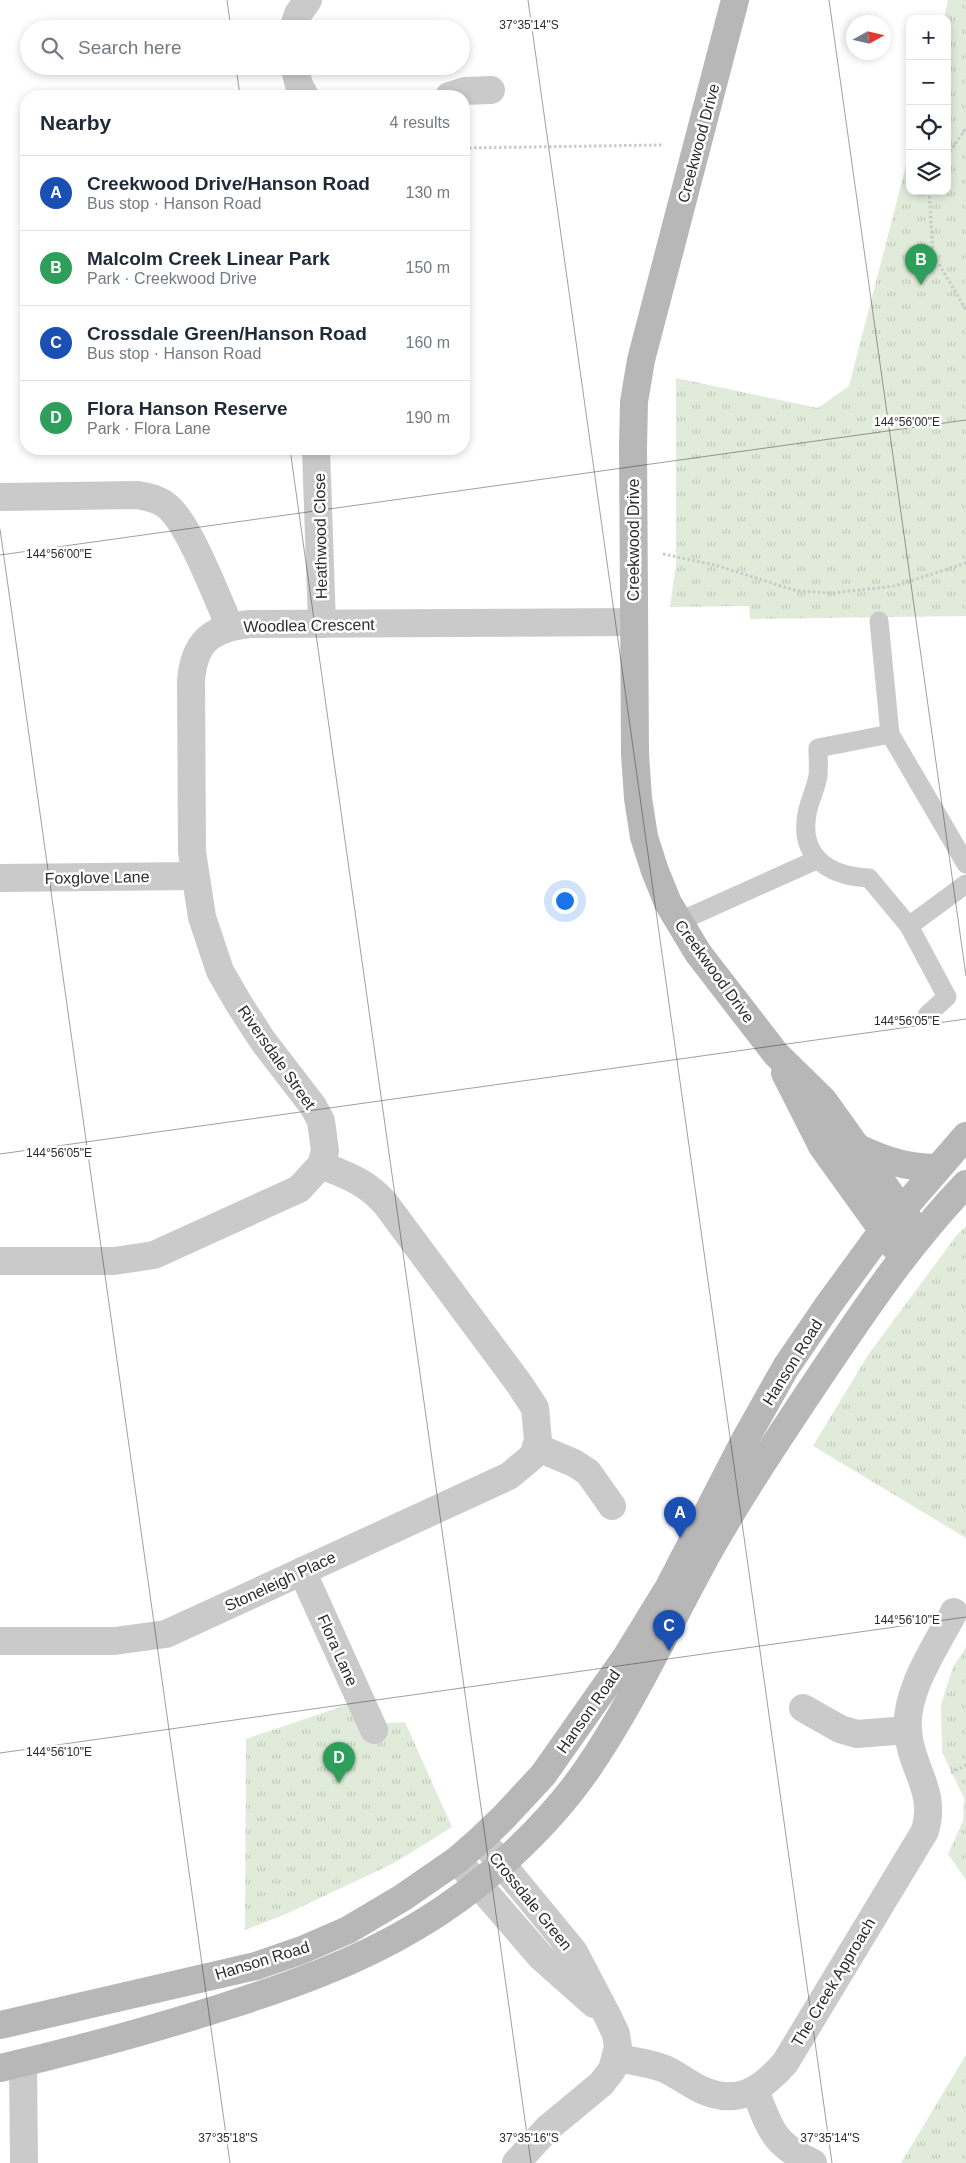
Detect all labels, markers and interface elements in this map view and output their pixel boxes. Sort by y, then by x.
north arrow [846,15,891,60]
map controls [906,15,951,195]
button: + [906,15,951,60]
text: 37°35'14"S [499,18,559,32]
search box [20,20,470,75]
icon: search [38,34,66,62]
text: Search here [78,37,182,58]
button: − [906,60,951,105]
street label: Creekwood Drive [674,82,723,205]
button: locate [906,105,951,150]
text: Nearby [40,111,111,134]
text: 4 results [390,114,450,131]
button: layers [906,150,951,195]
text: Creekwood Drive/Hanson Road [87,173,370,194]
text: A [50,184,62,201]
text: 130 m [406,184,450,201]
text: Bus stop · Hanson Road [87,195,261,212]
pin: B [905,244,937,285]
text: Malcolm Creek Linear Park [87,248,330,269]
text: B [50,259,62,276]
text: 150 m [406,259,450,276]
text: Park · Creekwood Drive [87,270,257,287]
text: Crossdale Green/Hanson Road [87,323,367,344]
text: C [50,334,62,351]
text: 160 m [406,334,450,351]
text: Bus stop · Hanson Road [87,345,261,362]
text: Flora Hanson Reserve [87,398,288,419]
text: D [50,409,62,426]
text: 190 m [406,409,450,426]
text: 144°56'00"E [874,415,940,429]
text: Park · Flora Lane [87,420,211,437]
street label: Heathwood Close [311,473,330,599]
street label: Creekwood Drive [625,479,642,601]
text: 144°56'00"E [26,547,92,561]
street label: Woodlea Crescent [243,616,375,635]
street label: Foxglove Lane [44,868,150,887]
your location [552,888,578,914]
street label: Creekwood Drive [672,917,758,1026]
street label: Riversdale Street [234,1002,319,1113]
text: 144°56'05"E [874,1014,940,1028]
text: 144°56'05"E [26,1146,92,1160]
street label: Hanson Road [759,1316,826,1408]
pin: A [664,1497,696,1538]
street label: Stoneleigh Place [222,1548,338,1615]
pin: C [653,1610,685,1651]
street label: Flora Lane [314,1612,361,1689]
text: 144°56'10"E [874,1613,940,1627]
street label: Hanson Road [553,1666,623,1756]
pin: D [323,1742,355,1783]
text: 144°56'10"E [26,1745,92,1759]
street label: Crossdale Green [486,1849,575,1954]
street label: The Creek Approach [788,1915,879,2050]
street label: Hanson Road [213,1938,311,1983]
text: 37°35'18"S [198,2131,258,2145]
text: 37°35'16"S [499,2131,559,2145]
text: 37°35'14"S [800,2131,860,2145]

